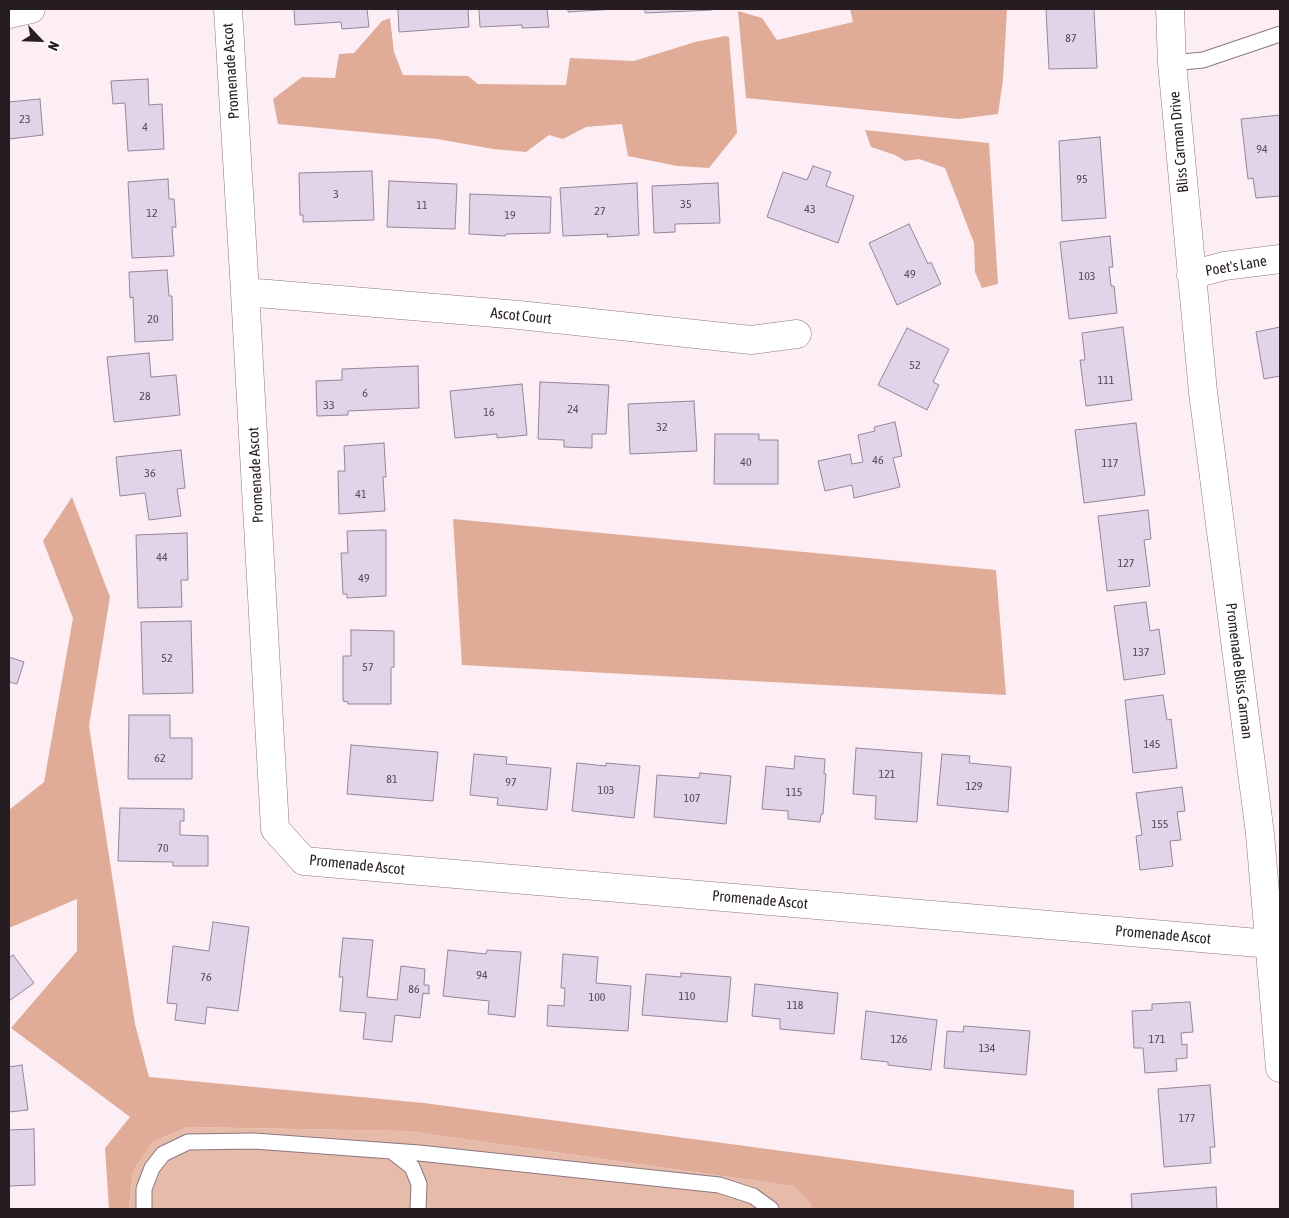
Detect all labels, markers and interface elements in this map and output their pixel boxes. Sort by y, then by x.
north arrow [15,15,65,65]
street label: Promenade Ascot [219,22,243,120]
house number: 87 [1065,31,1077,45]
text: N [45,39,63,53]
street label: Bliss Carman Drive [1166,91,1192,193]
house number: 23 [19,112,31,126]
house number: 4 [142,120,148,134]
house number: 94 [1256,142,1268,156]
house number: 95 [1076,172,1088,186]
house number: 3 [333,187,339,201]
house number: 35 [680,197,692,211]
house number: 11 [416,198,428,212]
house number: 43 [804,202,816,216]
house number: 27 [594,204,606,218]
house number: 12 [146,206,158,220]
house number: 19 [504,208,516,222]
street label: Poet's Lane [1204,252,1268,280]
house number: 49 [904,267,916,281]
house number: 103 [1079,269,1095,283]
street label: Ascot Court [490,304,552,328]
house number: 20 [147,312,159,326]
house number: 52 [909,358,921,372]
house number: 111 [1098,373,1114,387]
house number: 6 [362,386,368,400]
house number: 28 [139,389,151,403]
house number: 33 [323,398,335,412]
house number: 24 [567,402,579,416]
house number: 16 [483,405,495,419]
house number: 32 [656,420,668,434]
street label: Promenade Ascot [244,426,268,524]
house number: 46 [872,453,884,467]
house number: 40 [740,455,752,469]
house number: 117 [1102,456,1118,470]
house number: 36 [144,466,156,480]
house number: 41 [355,487,367,501]
house number: 44 [156,550,168,564]
house number: 127 [1118,556,1134,570]
house number: 49 [358,571,370,585]
street label: Promenade Bliss Carman [1222,602,1256,740]
house number: 137 [1133,645,1149,659]
house number: 52 [161,651,173,665]
house number: 57 [362,660,374,674]
house number: 145 [1144,737,1160,751]
house number: 62 [154,751,166,765]
house number: 121 [879,767,895,781]
house number: 81 [386,772,398,786]
house number: 97 [505,775,517,789]
house number: 129 [966,779,982,793]
house number: 103 [598,783,614,797]
house number: 115 [786,785,802,799]
house number: 107 [684,791,700,805]
house number: 155 [1152,817,1168,831]
house number: 70 [157,841,169,855]
street label: Promenade Ascot [308,851,406,879]
street label: Promenade Ascot [711,887,809,913]
street label: Promenade Ascot [1114,922,1212,948]
house number: 94 [476,968,488,982]
house number: 76 [200,970,212,984]
house number: 86 [408,982,420,996]
house number: 110 [679,989,695,1003]
house number: 100 [589,990,605,1004]
house number: 118 [787,998,803,1012]
house number: 126 [891,1032,907,1046]
house number: 171 [1149,1032,1165,1046]
house number: 134 [979,1041,995,1055]
house number: 177 [1179,1111,1195,1125]

